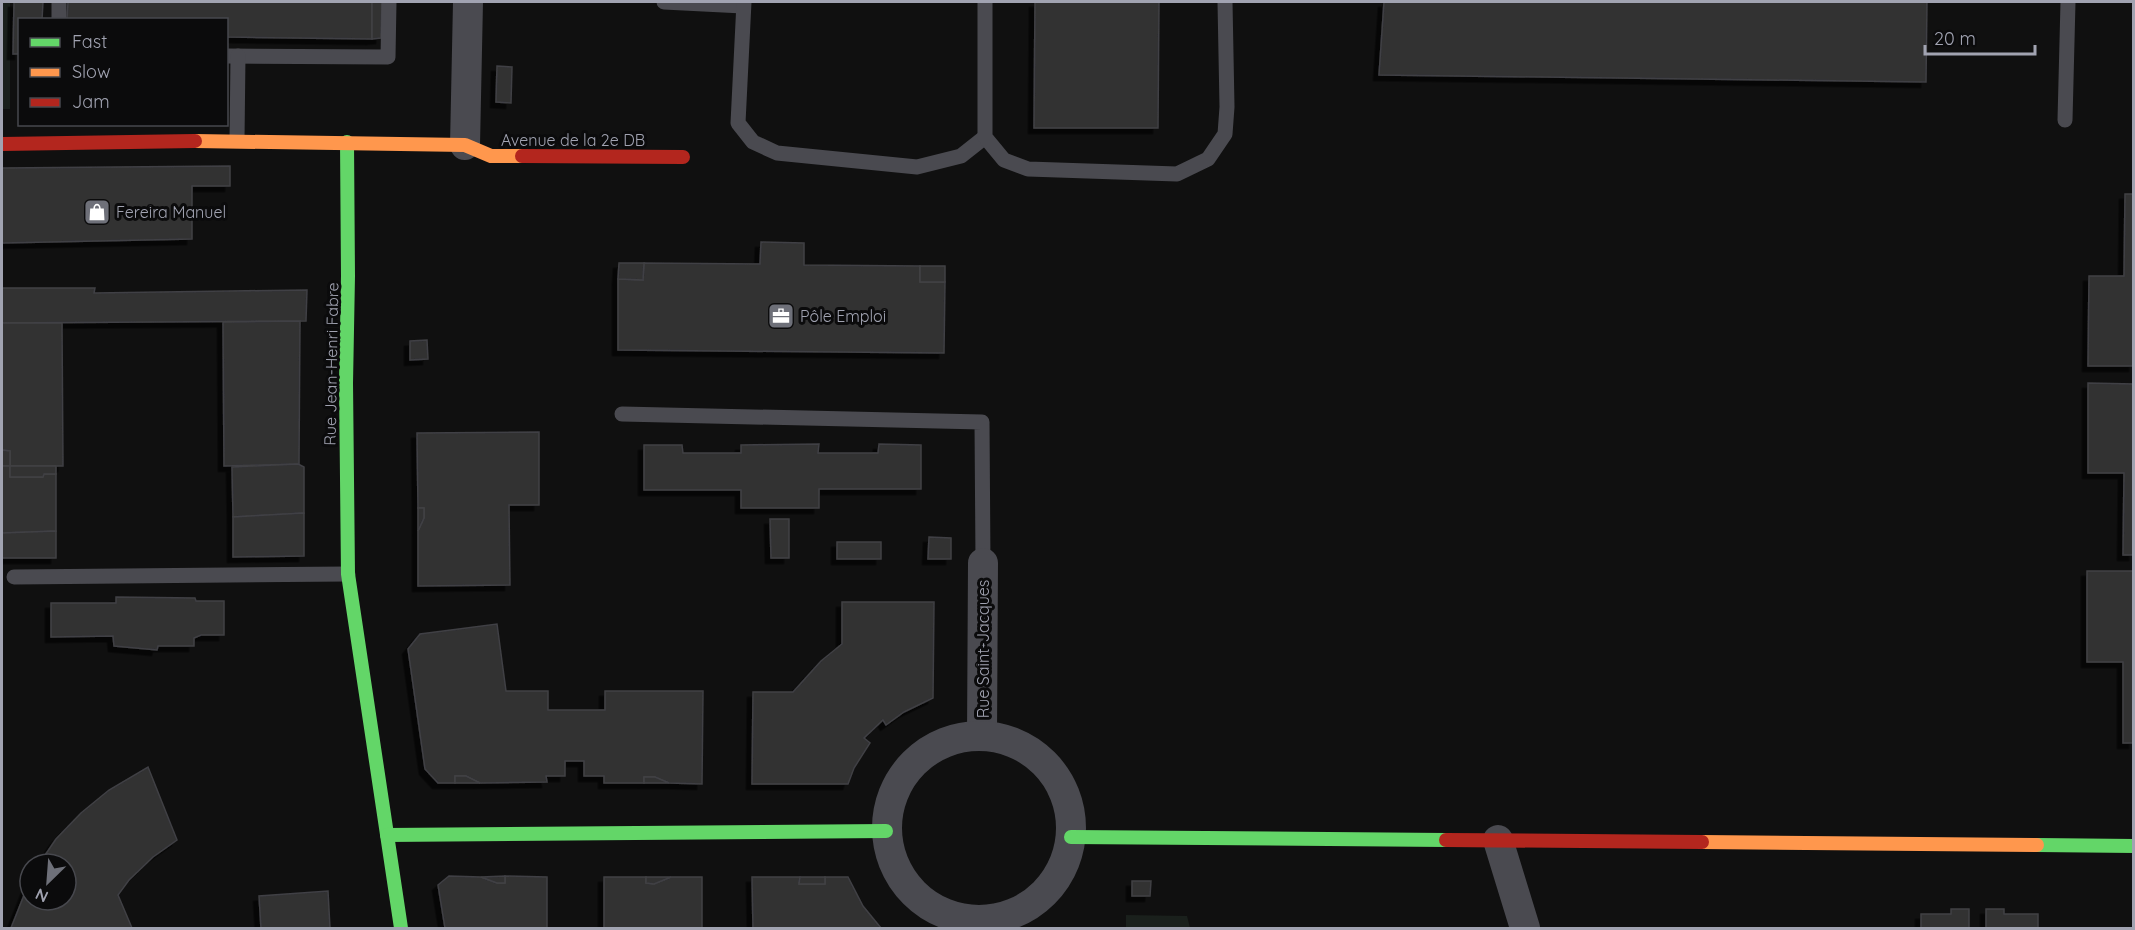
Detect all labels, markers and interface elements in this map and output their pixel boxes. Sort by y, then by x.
legend [18,18,228,126]
scale bar [1925,18,2034,56]
text: 20 m [1934,27,1976,50]
text: Fast [72,30,107,53]
text: Slow [72,60,110,83]
text: Jam [72,90,110,113]
street label: Avenue de la 2e DB [501,130,645,150]
shop icon: Fereira Manuel [82,197,112,227]
place label: Fereira Manuel [116,202,226,222]
street label: Rue Jean-Henri Fabre [320,282,342,446]
office icon: Pôle Emploi [766,301,796,331]
place label: Pôle Emploi [800,306,886,326]
street label: Rue Saint-Jacques [973,580,993,718]
north arrow [18,852,78,912]
text: N [32,884,51,907]

